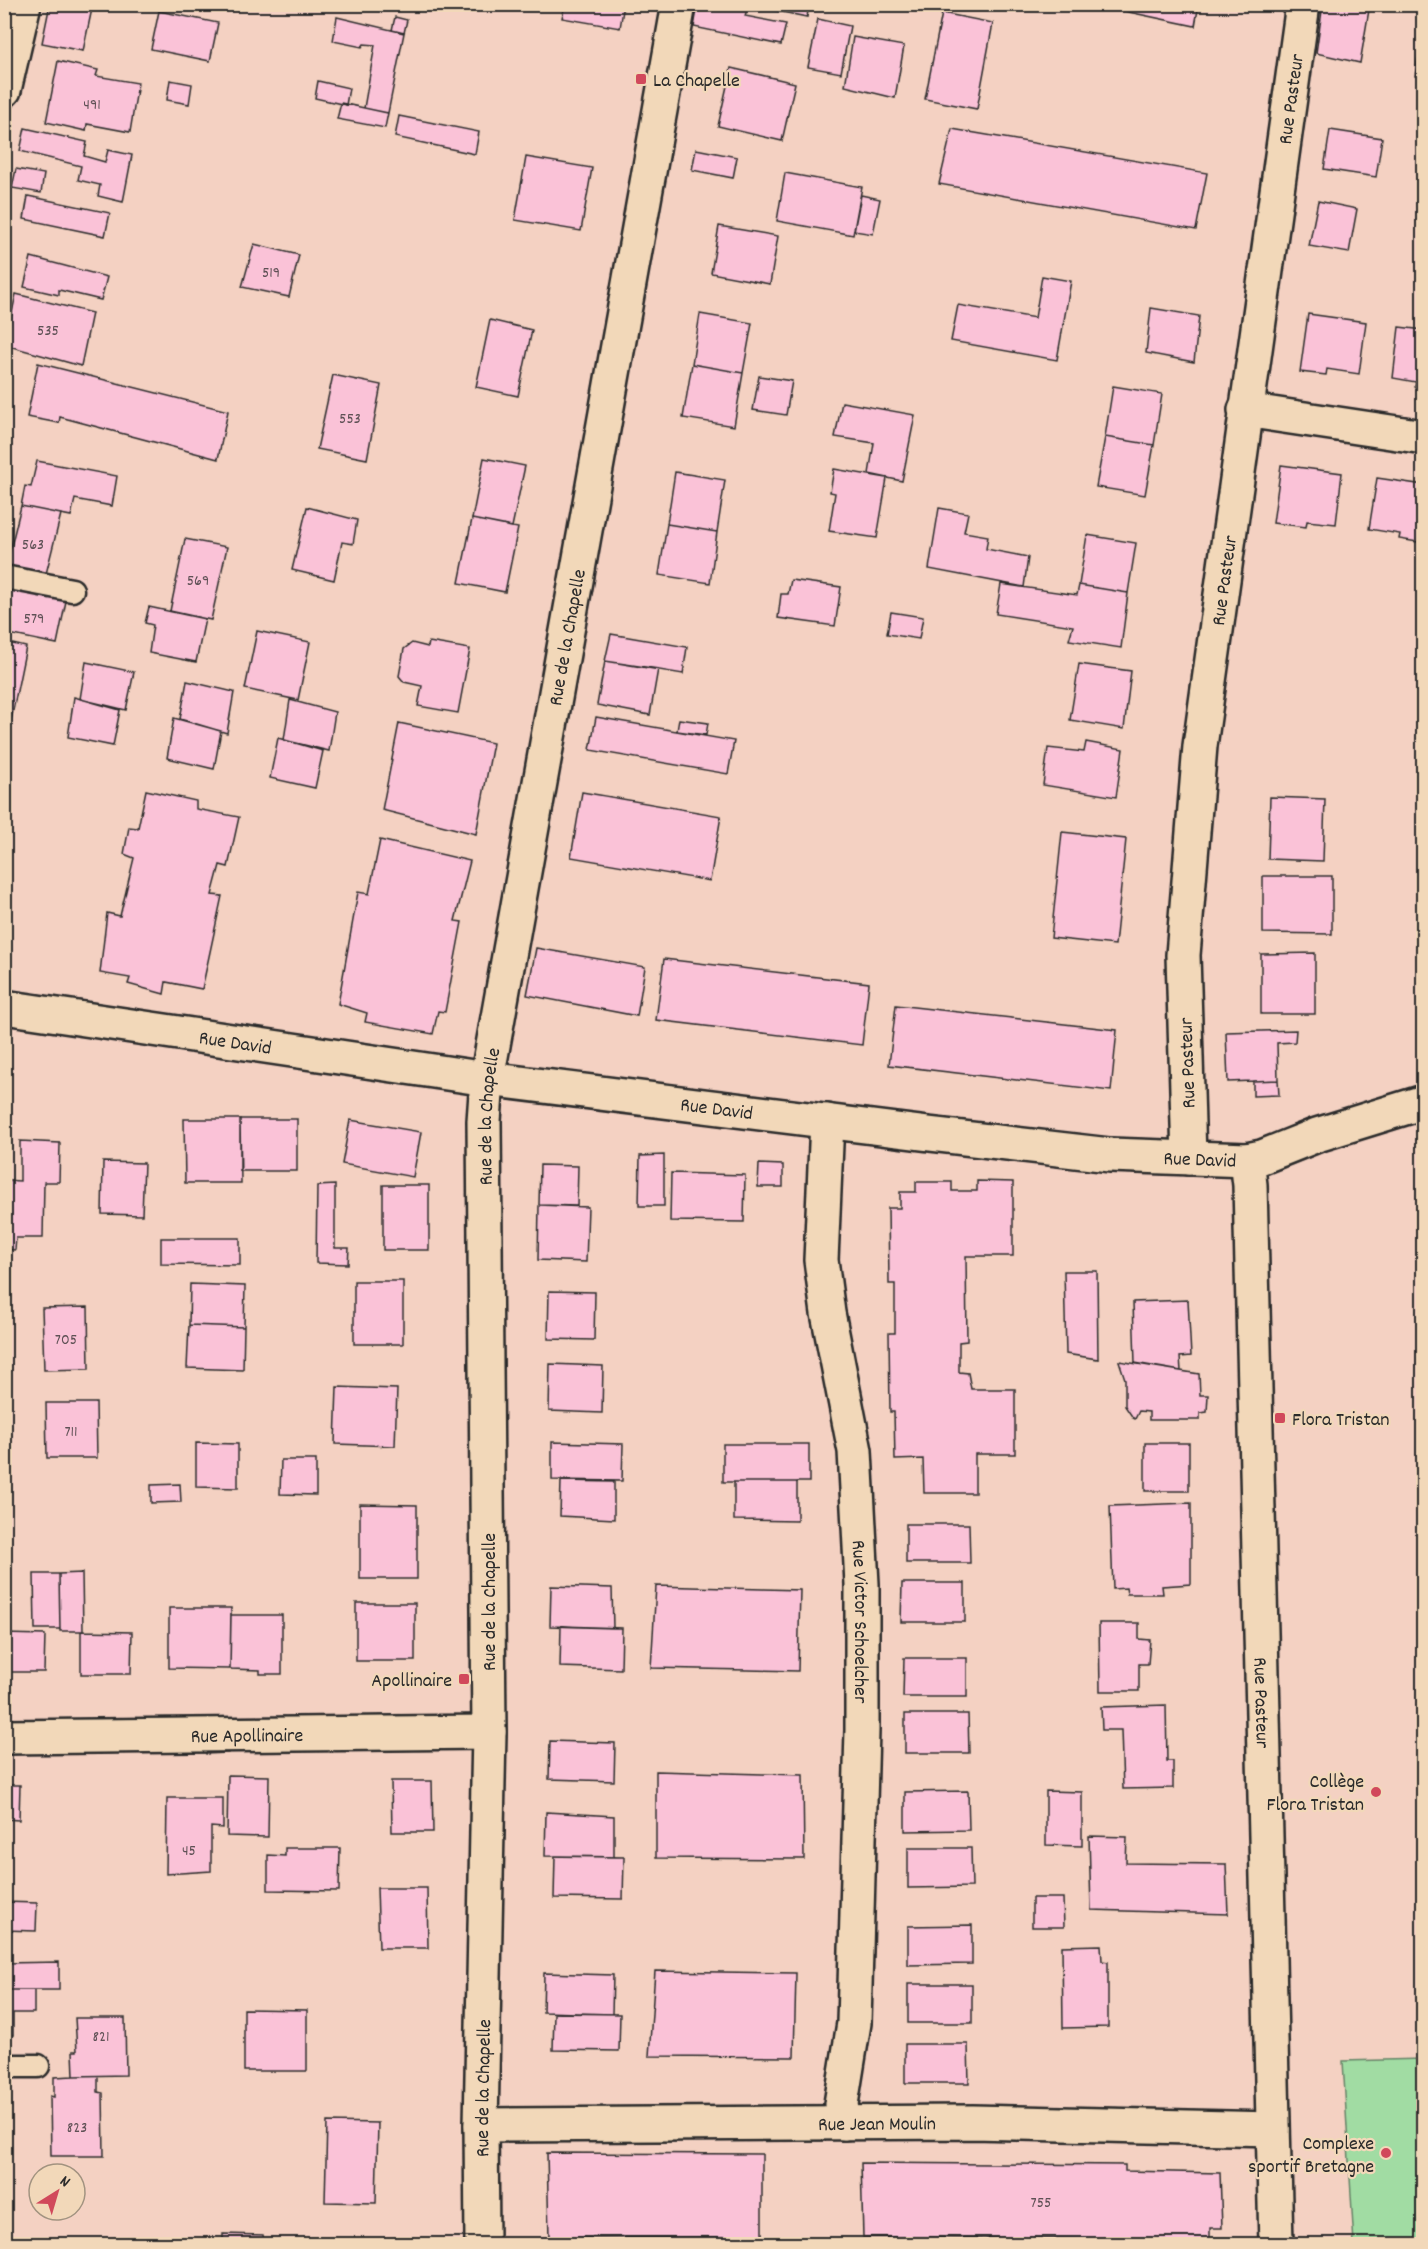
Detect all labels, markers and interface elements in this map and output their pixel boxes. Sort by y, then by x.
street label: Rue Pasteur [1273,52,1313,146]
place label: La Chapelle [653,68,740,96]
marker: La Chapelle [634,72,648,86]
house number: 491 [83,94,101,117]
house number: 519 [262,262,280,285]
house number: 535 [37,320,59,343]
house number: 553 [339,408,361,431]
street label: Rue Pasteur [1206,533,1246,628]
house number: 563 [22,534,44,557]
street label: Rue de la Chapelle [543,567,595,708]
house number: 569 [187,570,209,593]
house number: 579 [24,608,44,631]
street label: Rue Pasteur [1173,1016,1205,1109]
street label: Rue David [197,1025,273,1064]
street label: Rue de la Chapelle [473,1046,509,1185]
street label: Rue David [679,1092,754,1129]
street label: Rue David [1163,1146,1237,1177]
house number: 705 [55,1329,77,1352]
place label: Flora Tristan [1292,1407,1389,1435]
marker: Flora Tristan [1273,1411,1287,1425]
house number: 711 [64,1421,78,1444]
street label: Rue de la Chapelle [477,1533,505,1671]
street label: Rue Victor Schoelcher [843,1539,873,1704]
street label: Rue Pasteur [1245,1657,1275,1749]
place label: Apollinaire [371,1668,452,1696]
marker: Apollinaire [457,1672,471,1686]
street label: Rue Apollinaire [191,1723,304,1752]
place label: Collège Flora Tristan [1267,1769,1364,1820]
marker: Collège Flora Tristan [1369,1785,1383,1799]
house number: 45 [182,1840,196,1863]
street label: Rue de la Chapelle [470,2019,500,2157]
house number: 821 [93,2026,109,2049]
street label: Rue Jean Moulin [818,2111,936,2140]
house number: 823 [67,2117,87,2140]
place label: Complexe sportif Bretagne [1248,2131,1374,2182]
marker: Complexe sportif Bretagne [1379,2146,1393,2160]
north arrow [27,2162,87,2222]
text: N [54,2170,75,2194]
house number: 755 [1031,2192,1051,2215]

